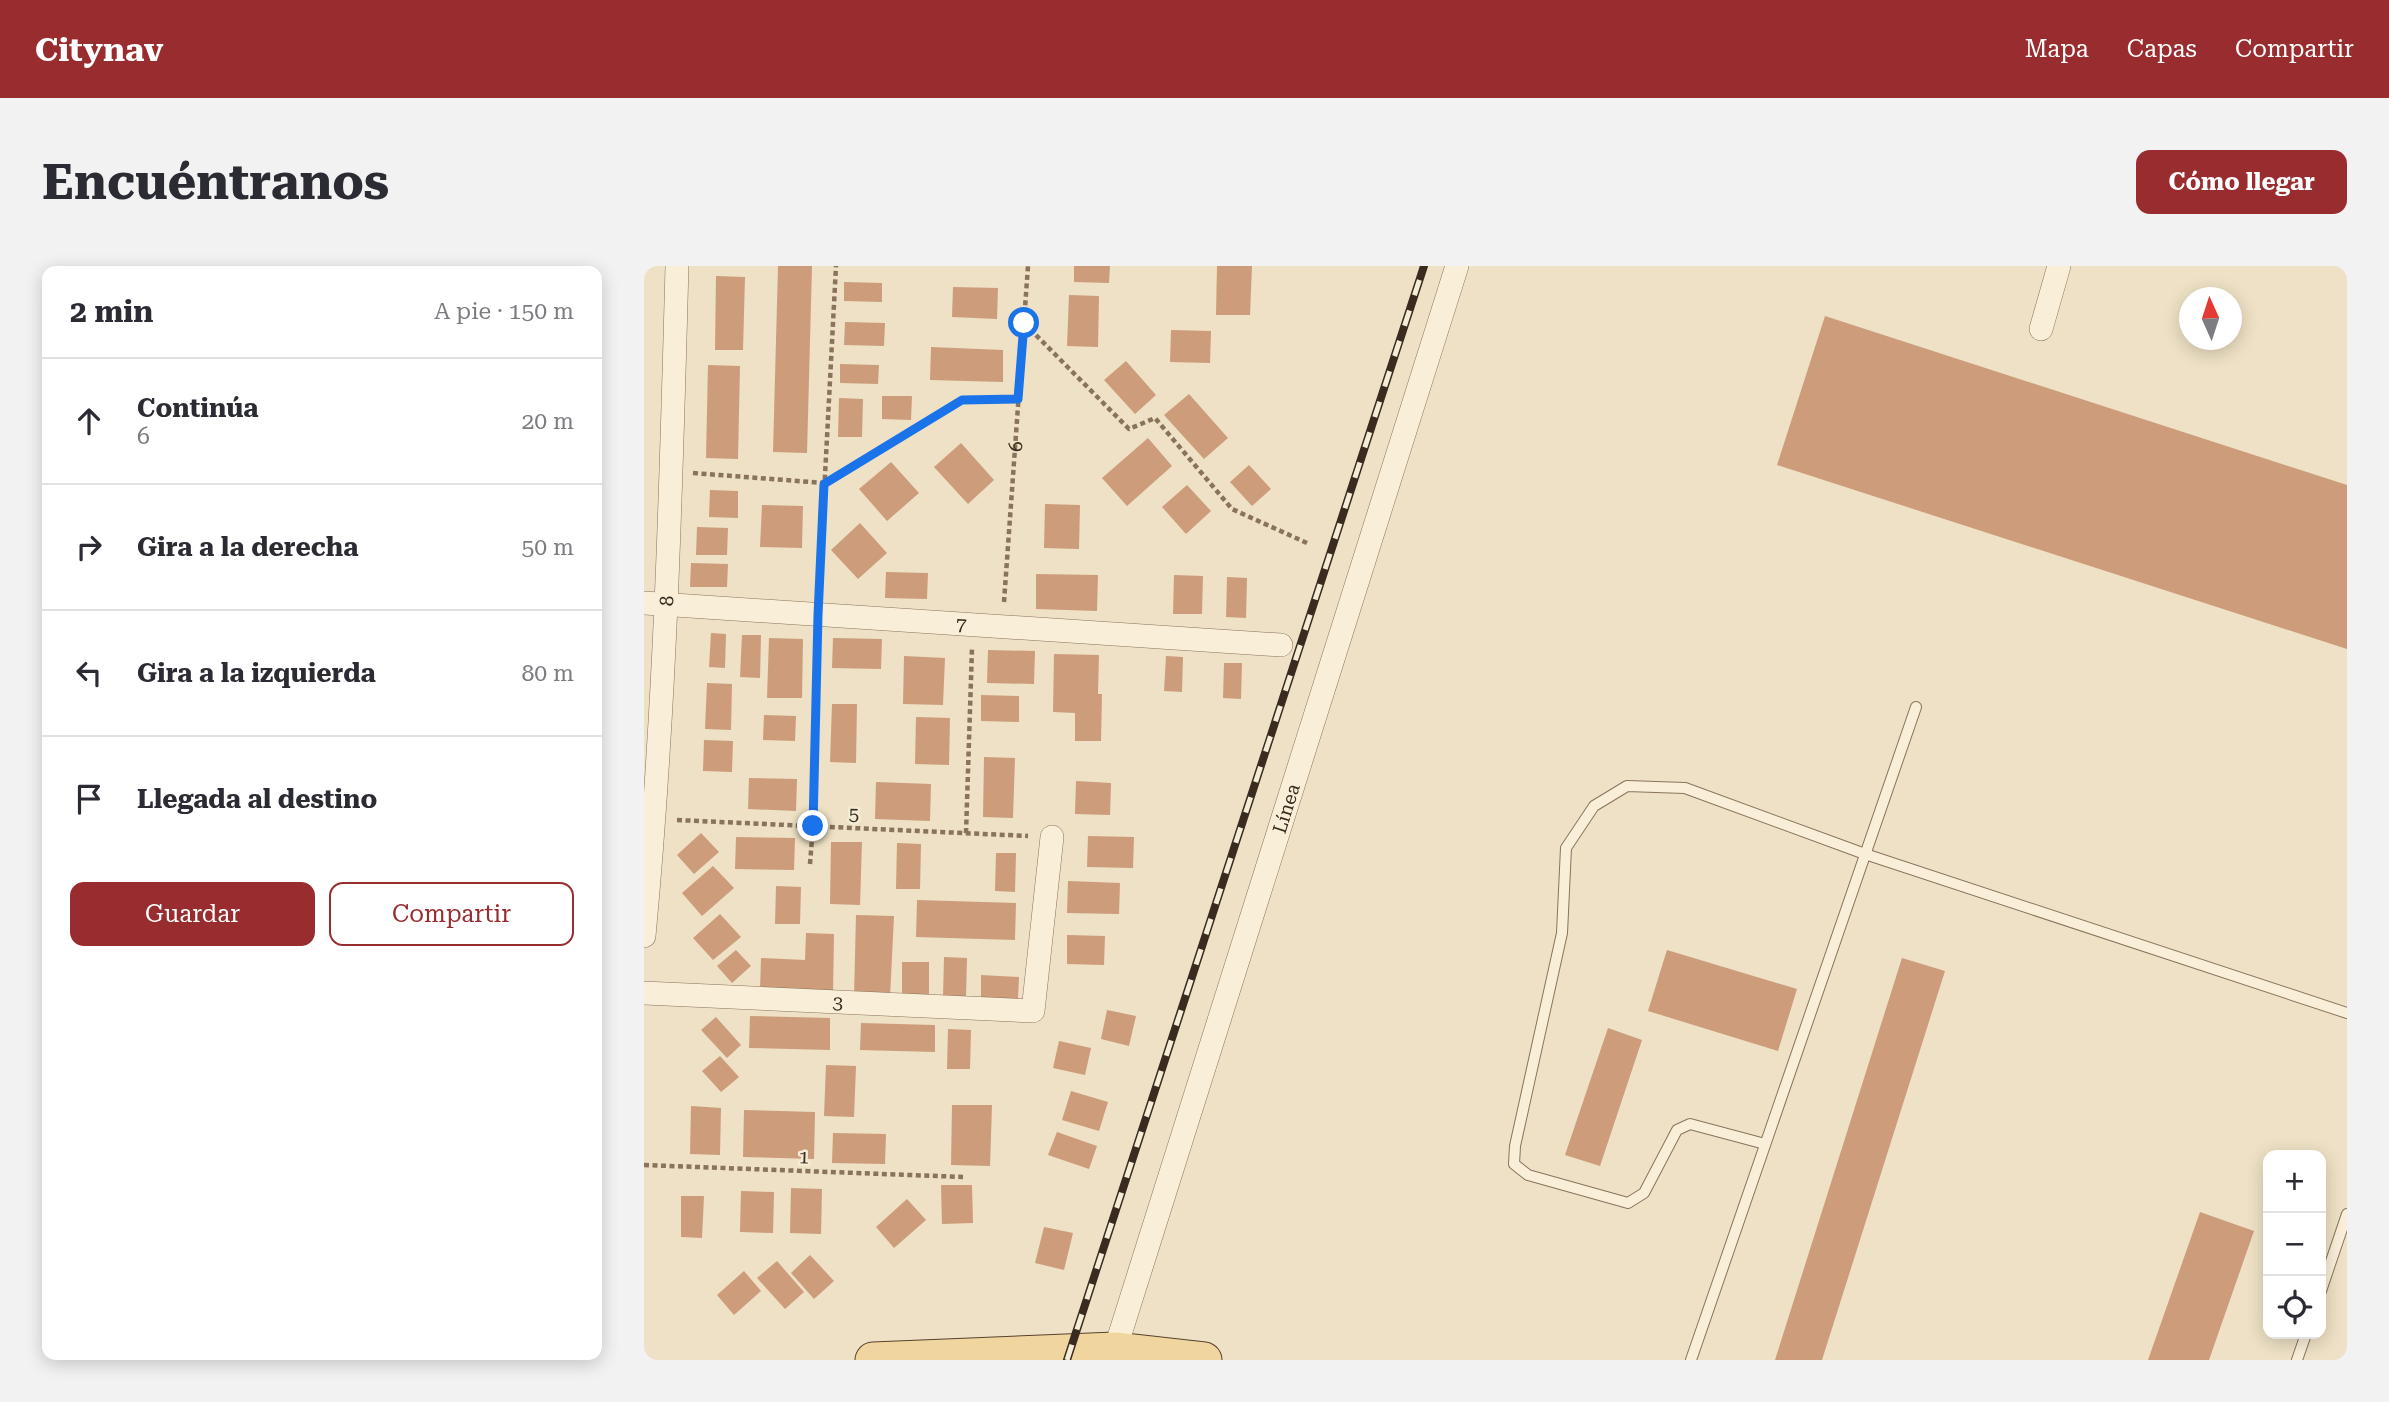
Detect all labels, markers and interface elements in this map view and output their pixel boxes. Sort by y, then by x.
text: Citynav [35,30,163,69]
text: Mapa [2025,35,2089,63]
text: Capas [2127,35,2197,63]
text: Compartir [2235,35,2354,63]
button: Cómo llegar [2136,150,2347,214]
text: Encuéntranos [42,154,389,211]
north arrow [2179,287,2242,350]
text: 2 min [70,294,153,329]
text: A pie · 150 m [434,298,574,325]
route start [1008,307,1039,338]
text: Continúa [137,393,259,423]
icon: ahead [70,402,108,440]
text: 20 m [521,408,574,435]
text: 6 [137,423,150,450]
street label: 6 [1003,440,1027,453]
icon: right [70,528,108,566]
text: Gira a la derecha [137,532,358,562]
text: 50 m [521,534,574,561]
street label: 8 [654,595,678,607]
street label: 7 [955,612,968,636]
icon: left [70,654,108,692]
text: Gira a la izquierda [137,658,376,688]
text: 80 m [521,660,574,687]
icon: arrive [70,780,108,818]
street label: Línea [1267,780,1305,836]
text: Llegada al destino [137,784,377,814]
street label: 5 [848,802,860,826]
route end [797,810,828,841]
button: Guardar [70,882,315,946]
button: Compartir [329,882,574,946]
street label: 3 [832,990,844,1014]
street label: 1 [798,1145,810,1169]
map controls [2263,1150,2326,1339]
button: + [2263,1150,2326,1213]
button: − [2263,1213,2326,1276]
button: locate [2263,1276,2326,1339]

